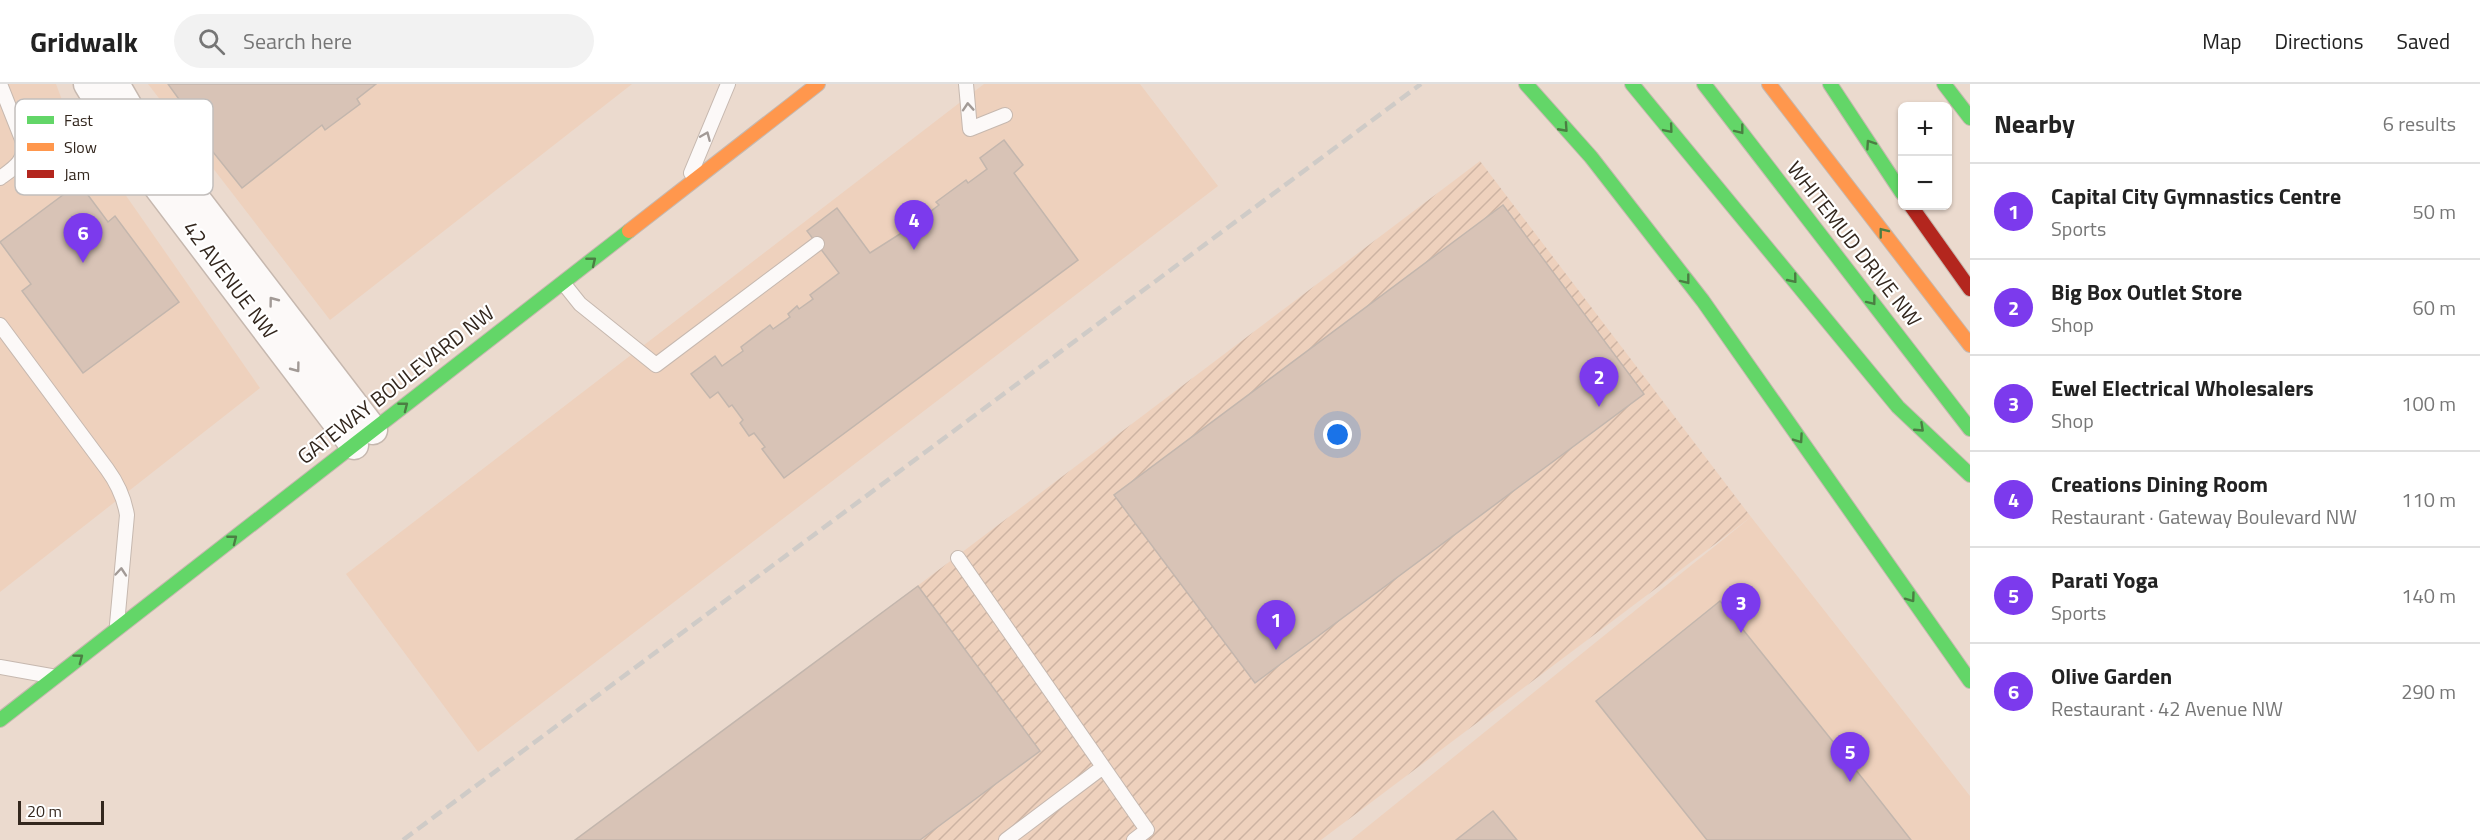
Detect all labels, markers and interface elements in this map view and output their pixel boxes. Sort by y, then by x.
search box [174,14,594,68]
text: Gridwalk [30,20,138,63]
text: Search here [243,24,352,58]
icon: search [195,25,228,58]
text: Map [2202,25,2242,57]
text: Directions [2275,25,2364,57]
text: Saved [2397,25,2450,57]
legend [15,99,213,195]
one-way arrow [962,102,975,111]
map controls [1898,102,1952,210]
button: + [1898,102,1952,156]
text: Nearby [1994,104,2075,143]
text: Fast [64,108,93,132]
text: 6 results [2383,108,2456,139]
one-way arrow [1557,121,1568,132]
one-way arrow [1662,122,1673,133]
one-way arrow [1732,124,1743,135]
one-way arrow [699,132,711,143]
text: Slow [64,135,97,159]
one-way arrow [1866,140,1877,151]
street label: WHITEMUD DRIVE NW [1780,154,1930,333]
button: − [1898,156,1952,210]
text: Jam [64,162,90,186]
text: Capital City Gymnastics Centre [2051,179,2341,213]
text: 1 [2008,196,2019,227]
text: 50 m [2412,196,2456,227]
pin: 4 [894,200,934,250]
text: Sports [2051,213,2106,244]
pin: 6 [64,214,103,263]
street label: 42 AVENUE NW [176,214,286,345]
one-way arrow [1879,228,1890,239]
one-way arrow [585,258,596,269]
one-way arrow [1679,273,1690,284]
one-way arrow [1786,273,1797,284]
text: Big Box Outlet Store [2051,275,2242,309]
text: 2 [2008,292,2019,323]
text: 60 m [2412,292,2456,323]
one-way arrow [1864,295,1875,306]
one-way arrow [269,296,280,307]
street label: GATEWAY BOULEVARD NW [290,297,501,472]
text: Shop [2051,309,2094,340]
pin: 2 [1580,358,1618,407]
one-way arrow [289,361,300,372]
text: Ewel Electrical Wholesalers [2051,371,2314,405]
text: 3 [2008,388,2019,419]
text: 100 m [2401,388,2456,419]
one-way arrow [397,402,408,413]
text: Shop [2051,405,2094,436]
your location [1323,420,1352,449]
one-way arrow [1913,420,1924,431]
one-way arrow [1792,432,1803,443]
text: Creations Dining Room [2051,467,2268,501]
text: 4 [2008,484,2019,515]
text: 110 m [2401,484,2456,515]
text: Restaurant · Gateway Boulevard NW [2051,501,2357,532]
one-way arrow [227,535,238,546]
text: Parati Yoga [2051,563,2158,597]
one-way arrow [114,567,127,576]
text: 5 [2008,580,2019,611]
text: 140 m [2401,580,2456,611]
pin: 3 [1722,584,1760,633]
one-way arrow [1904,592,1915,603]
text: Sports [2051,597,2106,628]
pin: 1 [1256,600,1296,650]
one-way arrow [73,654,84,665]
text: Olive Garden [2051,659,2172,693]
text: 6 [2008,676,2019,707]
text: 290 m [2401,676,2456,707]
text: Restaurant · 42 Avenue NW [2051,693,2283,724]
pin: 5 [1830,732,1870,782]
scale bar [18,798,104,826]
text: 20 m [27,799,62,823]

